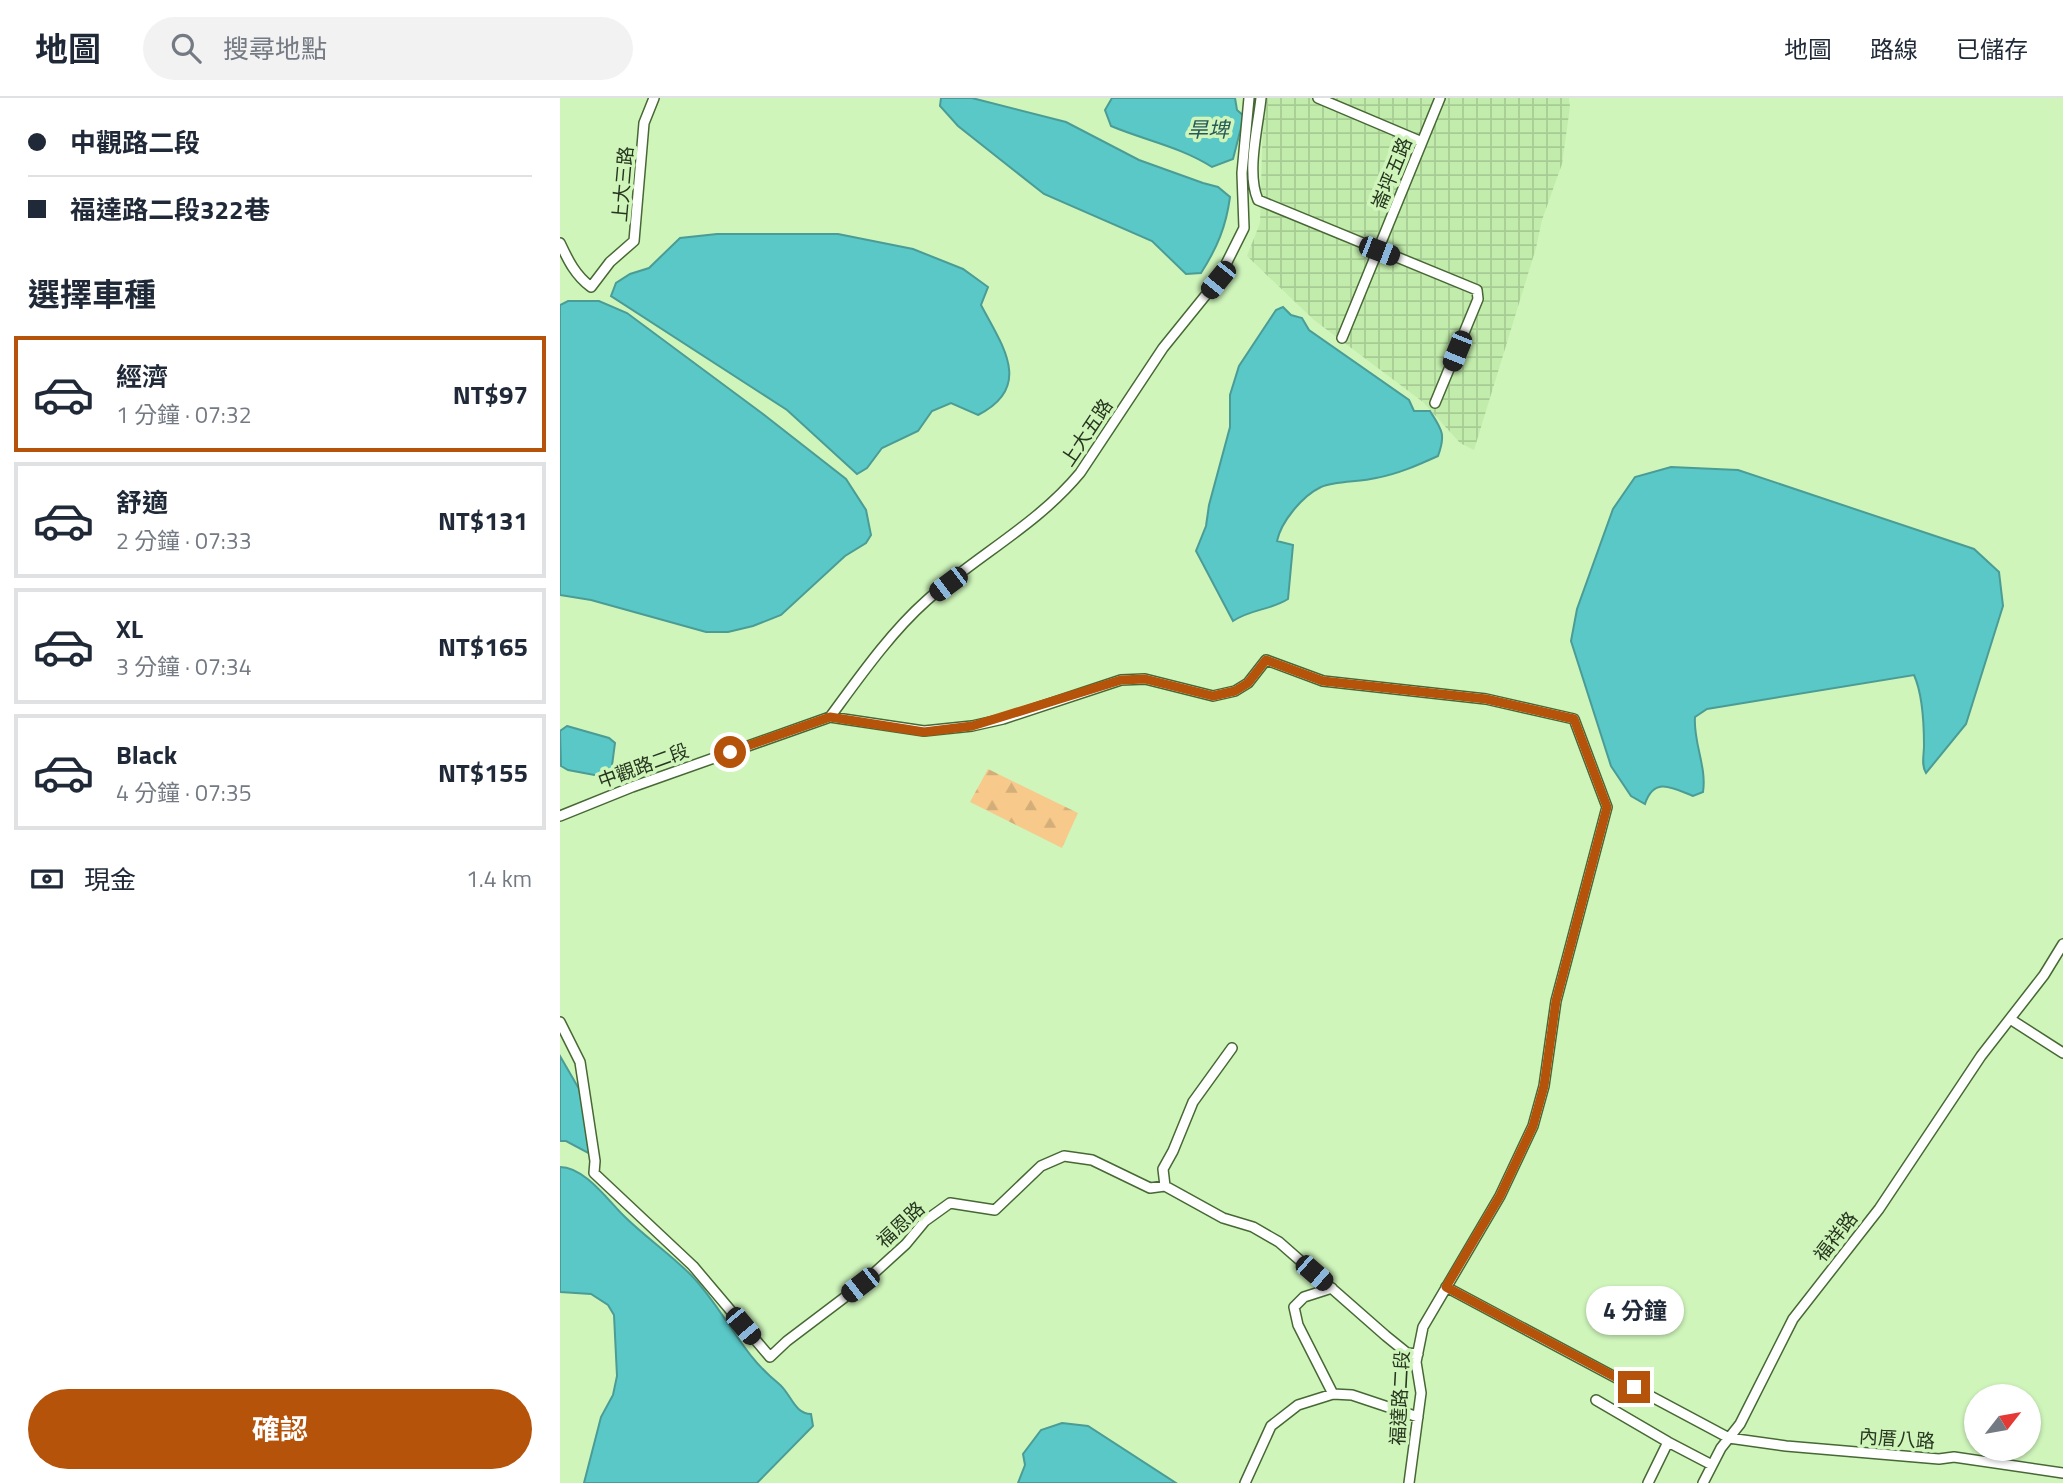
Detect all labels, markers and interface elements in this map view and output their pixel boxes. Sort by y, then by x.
search box [143,17,633,80]
text: 地圖 [35,24,101,74]
icon: search [167,29,205,67]
text: 搜尋地點 [223,29,327,68]
text: 地圖 [1784,31,1832,67]
text: 路線 [1870,31,1918,67]
text: 已儲存 [1956,31,2028,67]
water label: 旱埤 [1187,113,1232,145]
text: 中觀路二段 [70,123,200,162]
street label: 崙坪五路 [1363,132,1419,214]
street label: 上大三路 [604,145,640,223]
text: 福達路二段322巷 [70,190,270,229]
car [1356,234,1403,268]
car [1197,257,1240,303]
text: 選擇車種 [28,270,156,318]
car [1440,328,1475,374]
text: 經濟 [116,357,168,396]
icon: car [32,363,95,426]
text: NT$97 [453,375,528,414]
street label: 上大五路 [1053,392,1119,472]
text: 1 分鐘 · 07:32 [116,397,252,432]
text: 舒適 [116,483,168,522]
icon: car [32,489,95,552]
text: NT$131 [438,501,528,540]
text: 2 分鐘 · 07:33 [116,523,252,558]
car [925,563,972,605]
text: XL [116,609,143,648]
icon: car [32,615,95,678]
text: NT$165 [438,627,528,666]
text: 3 分鐘 · 07:34 [116,649,252,684]
text: Black [116,735,177,774]
street label: 中觀路二段 [593,735,693,795]
route start [714,736,746,768]
icon: car [32,741,95,804]
text: NT$155 [438,753,528,792]
text: 4 分鐘 · 07:35 [116,775,252,810]
icon: cash [28,860,66,898]
text: 現金 [84,860,136,899]
text: 1.4 km [466,861,532,896]
street label: 福恩路 [869,1194,931,1254]
street label: 福祥路 [1806,1205,1864,1267]
car [1292,1251,1337,1295]
car [837,1264,884,1306]
callout: 4 分鐘 [1585,1286,1683,1334]
text: 4 分鐘 [1603,1293,1667,1328]
car [722,1303,765,1349]
street label: 福達路二段 [1382,1350,1416,1446]
route end [1618,1371,1650,1403]
north arrow [1964,1384,2040,1461]
map controls [1964,1384,2041,1461]
button: 確認 [28,1389,532,1469]
street label: 內厝八路 [1858,1421,1936,1455]

